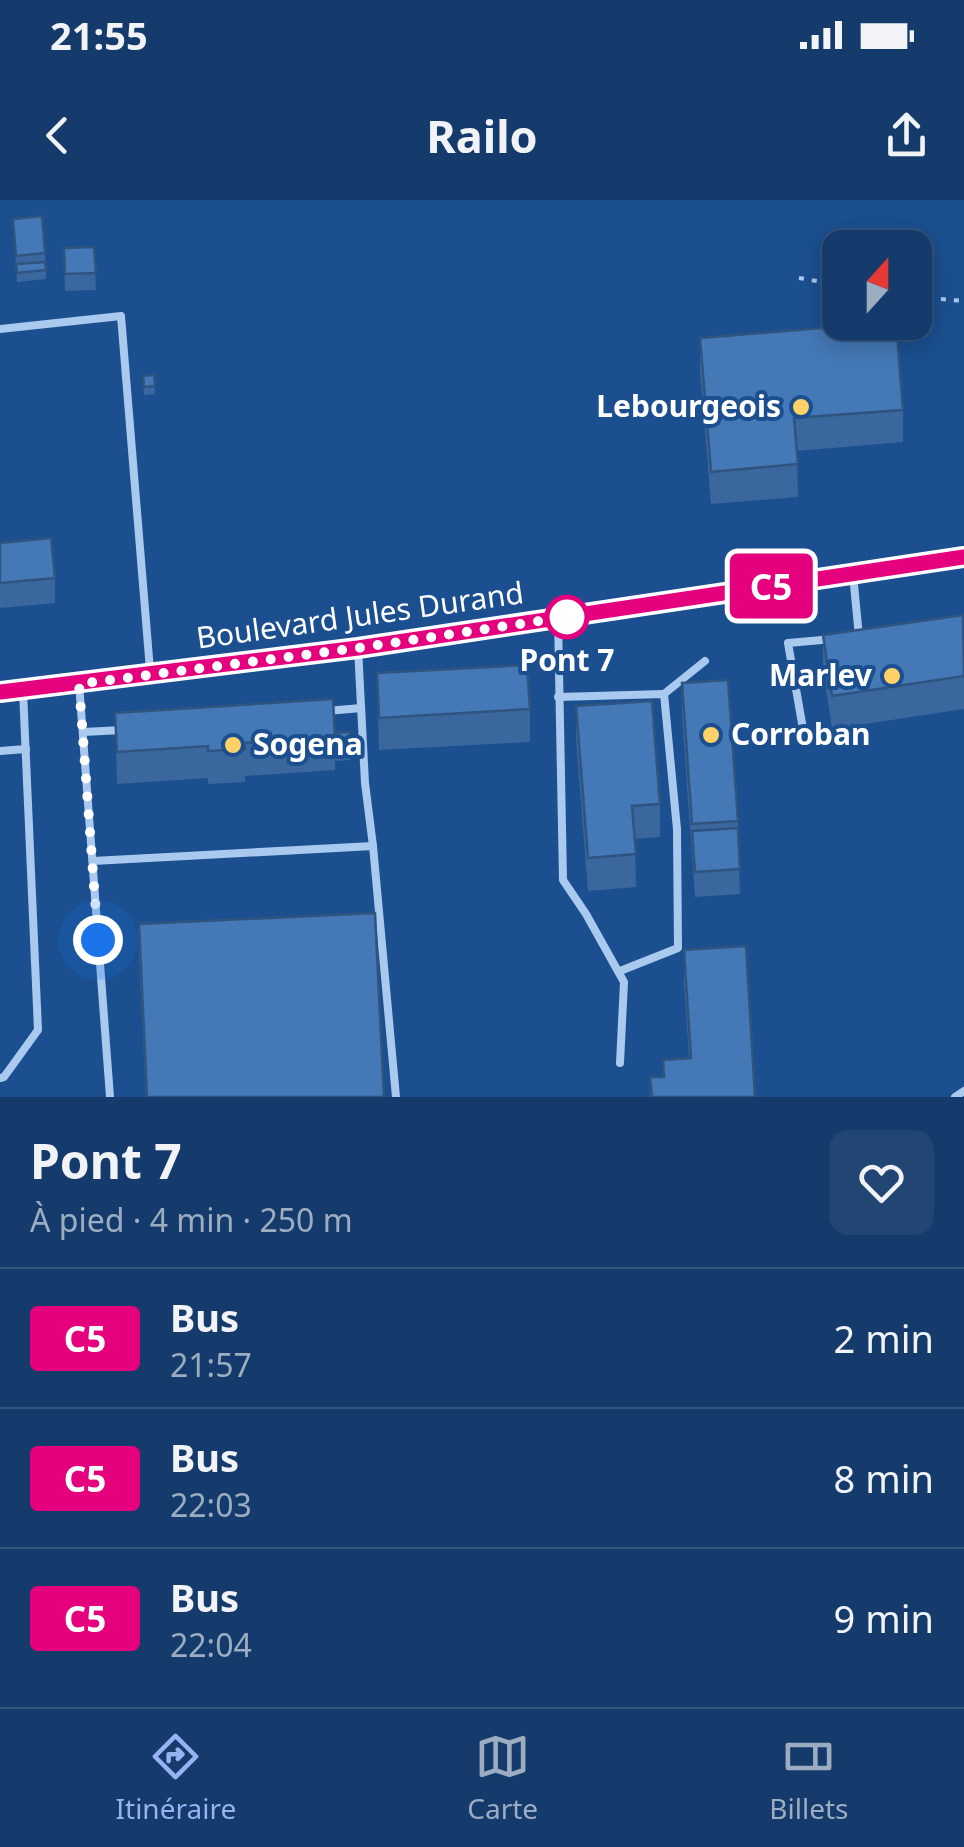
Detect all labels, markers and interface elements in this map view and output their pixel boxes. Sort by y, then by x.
text: 21:55 [50,9,148,61]
text: Railo [426,105,538,166]
icon: back [30,108,85,163]
icon: share [879,108,934,163]
north arrow [822,230,932,340]
map controls [822,230,932,340]
place label: Lebourgeois [596,385,781,426]
marker: Lebourgeois [790,396,812,418]
line badge: C5 [726,554,816,618]
text: C5 [750,563,792,610]
street label: Boulevard Jules Durand [194,571,526,658]
marker: Pont 7 [546,596,588,638]
place label: Pont 7 [520,639,614,680]
place label: Marlev [769,654,873,695]
marker: Marlev [881,665,903,687]
place label: Corroban [731,713,870,754]
place label: Sogena [253,723,363,764]
marker: Corroban [700,724,722,746]
marker: Sogena [222,734,244,756]
your location [73,915,123,965]
text: Pont 7 [30,1128,182,1193]
button: heart [829,1130,934,1235]
text: À pied · 4 min · 250 m [30,1198,353,1241]
text: Bus [170,1291,239,1343]
text: 2 min [834,1312,934,1364]
text: C5 [64,1315,106,1362]
text: 21:57 [170,1343,252,1386]
text: Bus [170,1431,239,1483]
text: 8 min [834,1452,934,1504]
text: C5 [64,1455,106,1502]
text: 22:03 [170,1483,252,1526]
text: Bus [170,1571,239,1623]
text: 9 min [834,1592,934,1644]
text: C5 [64,1595,106,1642]
text: 22:04 [170,1623,252,1666]
tab: Itinéraire [116,1729,236,1827]
tab: Carte [467,1729,538,1827]
tab: Billets [769,1729,848,1827]

